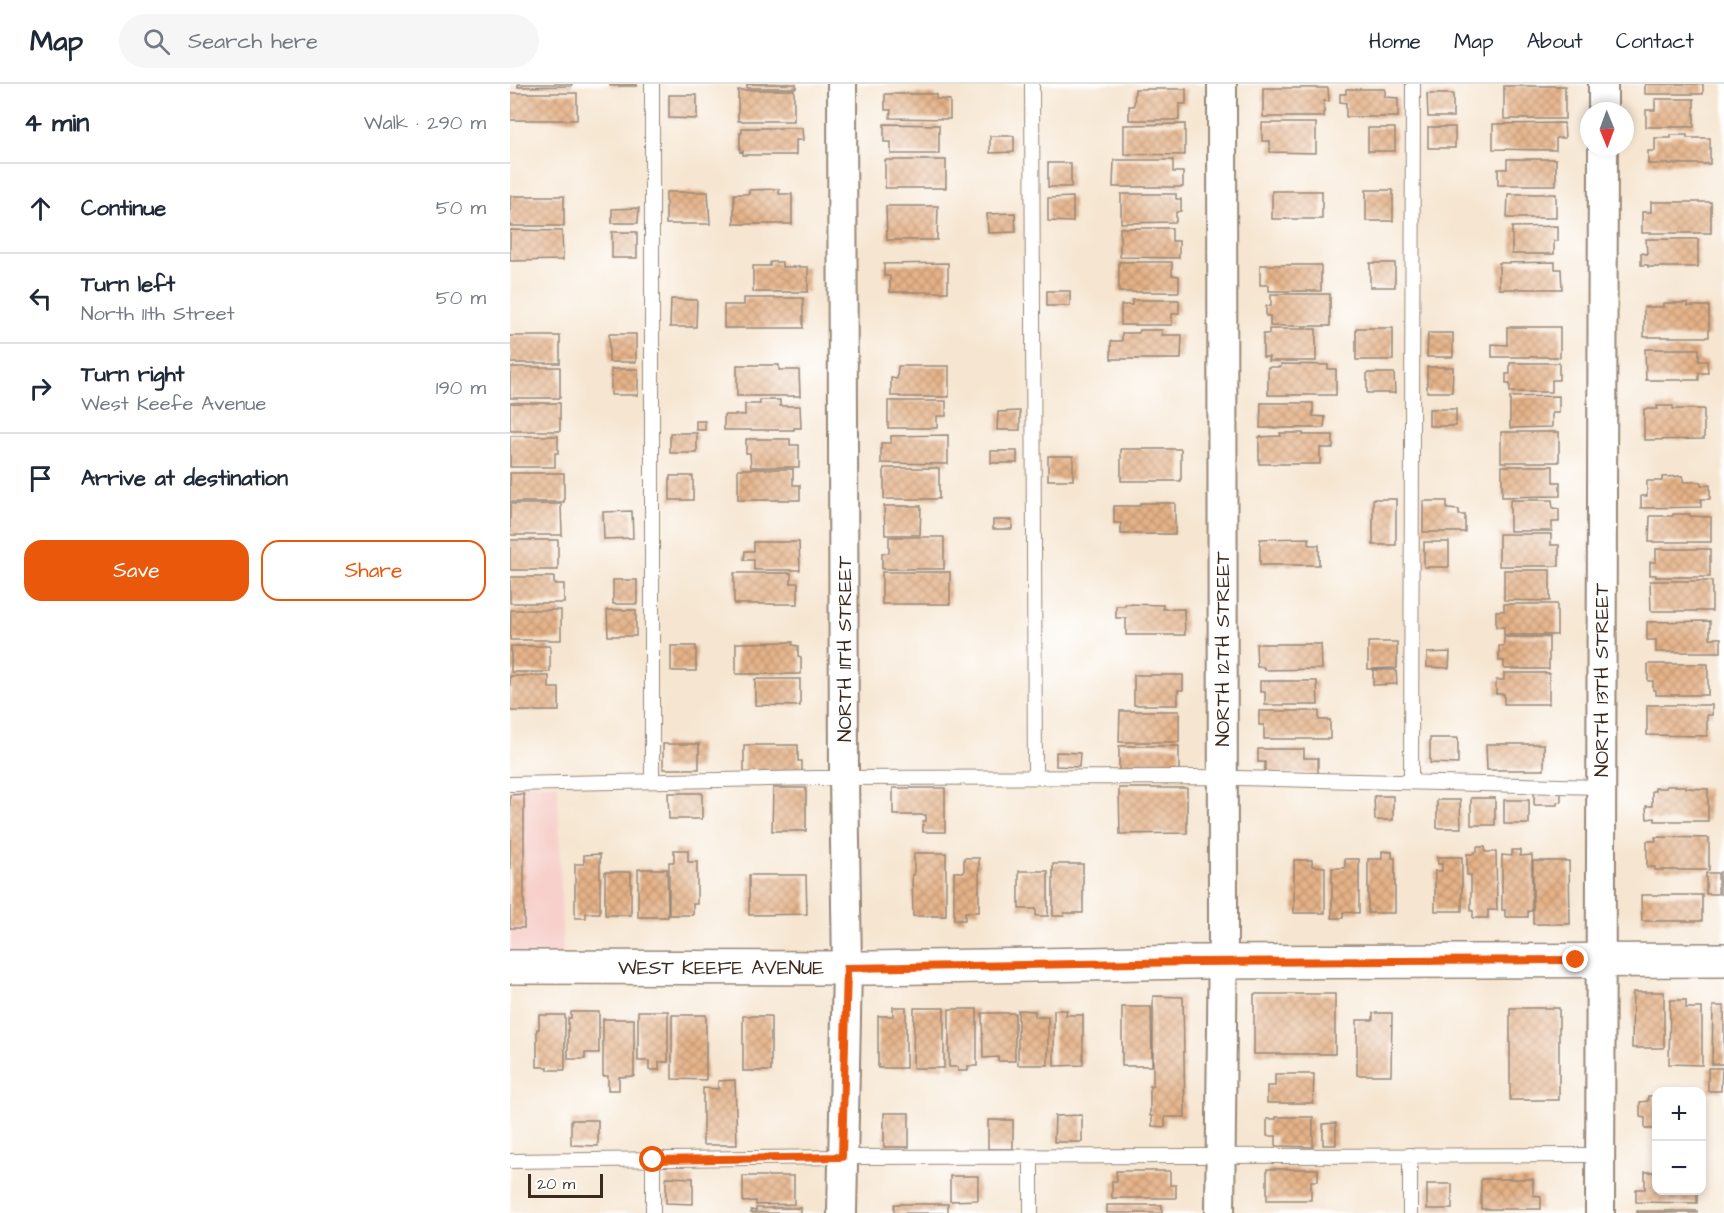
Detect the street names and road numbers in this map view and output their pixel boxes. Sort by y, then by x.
street label: NORTH 12TH STREET [1209,551,1237,747]
street label: NORTH 11TH STREET [831,555,859,742]
street label: NORTH 13TH STREET [1588,583,1616,777]
street label: WEST KEEFE AVENUE [618,954,824,982]

